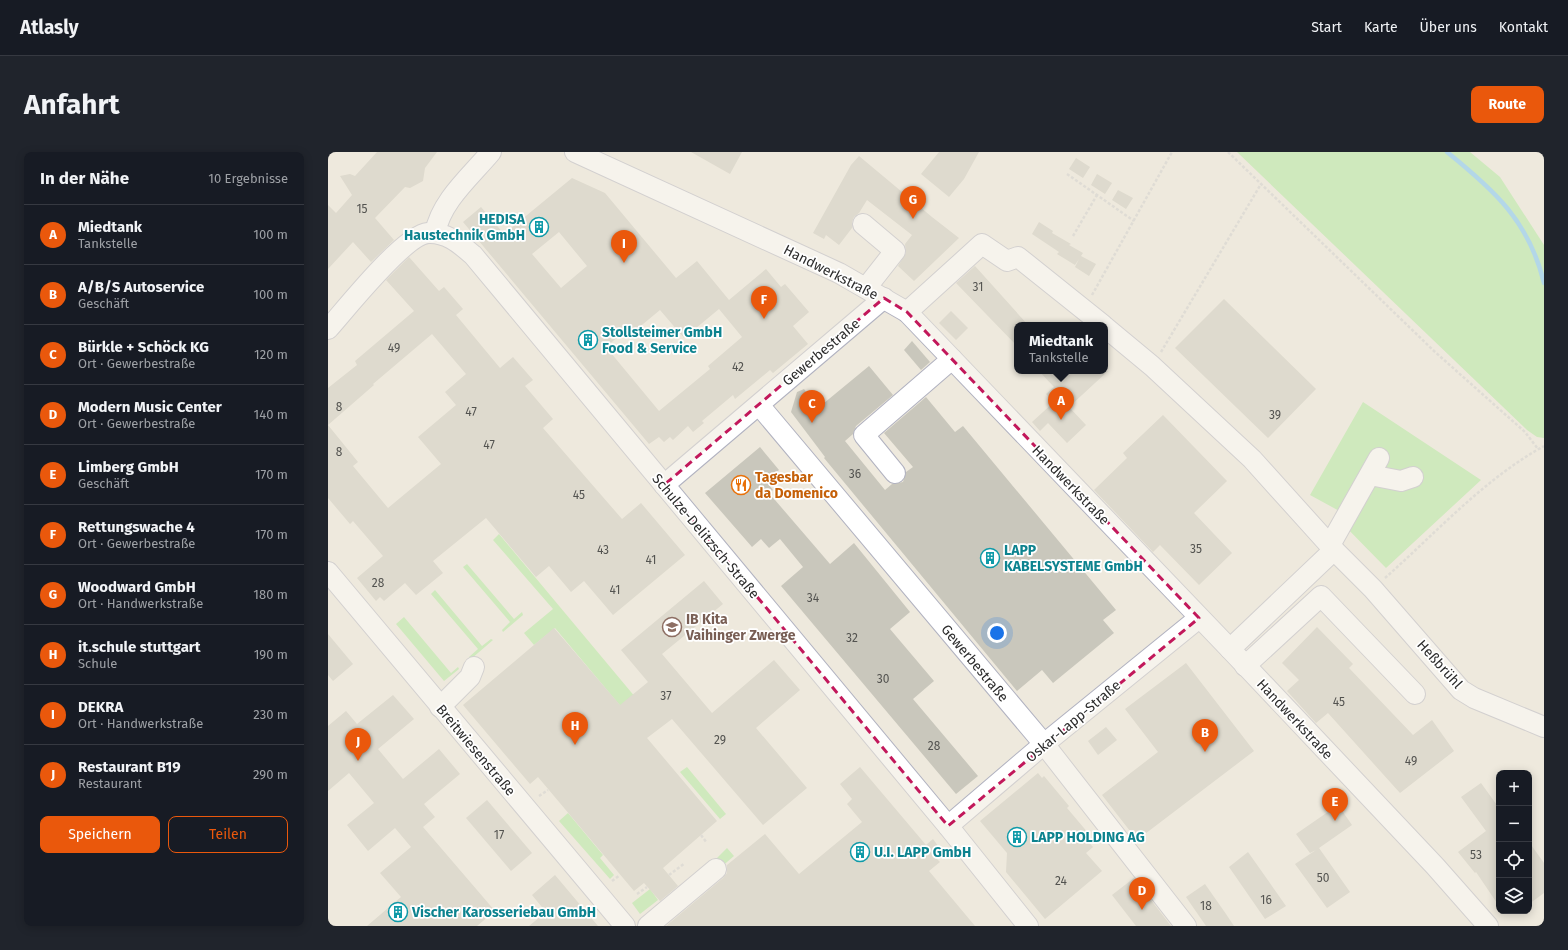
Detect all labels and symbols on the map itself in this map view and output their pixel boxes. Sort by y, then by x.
pin: G [900,186,926,219]
house number: 15 [356,202,368,216]
place label: HEDISA Haustechnik GmbH [404,211,526,244]
building icon: HEDISA Haustechnik GmbH [528,216,550,238]
pin: I [611,230,637,263]
street label: Handwerkstraße [781,241,881,304]
house number: 31 [973,280,983,294]
pin: F [751,286,777,319]
street label: Gewerbestraße [779,315,863,390]
place label: Stollsteimer GmbH Food & Service [602,324,722,357]
building icon: Stollsteimer GmbH Food & Service [577,329,599,351]
house number: 49 [388,341,400,355]
house number: 42 [732,360,744,374]
pin: A [1048,387,1074,420]
pin: C [799,390,825,423]
house number: 8 [336,400,343,414]
house number: 47 [465,405,477,419]
house number: 39 [1269,408,1281,422]
house number: 47 [483,438,495,452]
street label: Handwerkstraße [1028,442,1113,529]
house number: 8 [336,445,343,459]
house number: 36 [849,467,861,481]
place label: Tagesbar da Domenico [755,469,838,502]
street label: Schulze-Delitzsch-Straße [648,470,763,602]
restaurant icon: Tagesbar da Domenico [730,474,752,496]
house number: 45 [573,488,585,502]
place label: LAPP KABELSYSTEME GmbH [1004,542,1143,575]
house number: 35 [1190,542,1202,556]
house number: 43 [597,543,609,557]
building icon: LAPP KABELSYSTEME GmbH [979,547,1001,569]
house number: 41 [646,553,656,567]
house number: 28 [372,576,385,590]
house number: 41 [610,583,620,597]
house number: 34 [807,591,820,605]
place label: IB Kita Vaihinger Zwerge [685,611,796,644]
school or university icon: IB Kita Vaihinger Zwerge [661,616,683,638]
street label: Gewerbestraße [937,621,1012,705]
your location [987,623,1007,643]
house number: 32 [846,631,858,645]
street label: Heßbrühl [1413,636,1466,692]
house number: 30 [877,672,890,686]
street label: Handwerkstraße [1253,676,1336,763]
street label: Oskar-Lapp-Straße [1022,677,1124,766]
house number: 37 [660,689,672,703]
house number: 45 [1333,695,1345,709]
street label: Breitwiesenstraße [432,701,519,800]
pin: H [562,712,588,745]
pin: B [1192,719,1218,752]
pin: J [345,728,371,761]
house number: 29 [714,733,726,747]
house number: 28 [928,739,941,753]
house number: 49 [1405,754,1417,768]
pin: E [1322,788,1348,821]
building icon: LAPP HOLDING AG [1006,826,1028,848]
house number: 17 [494,828,504,842]
place label: LAPP HOLDING AG [1031,829,1145,846]
building icon: U.I. LAPP GmbH [849,841,871,863]
place label: U.I. LAPP GmbH [874,844,971,861]
house number: 53 [1470,848,1482,862]
house number: 50 [1317,871,1330,885]
house number: 24 [1055,874,1068,888]
pin: D [1129,877,1155,910]
house number: 16 [1260,893,1272,907]
house number: 18 [1200,899,1212,913]
building icon: Vischer Karosseriebau GmbH [387,901,409,923]
place label: Vischer Karosseriebau GmbH [411,904,596,921]

